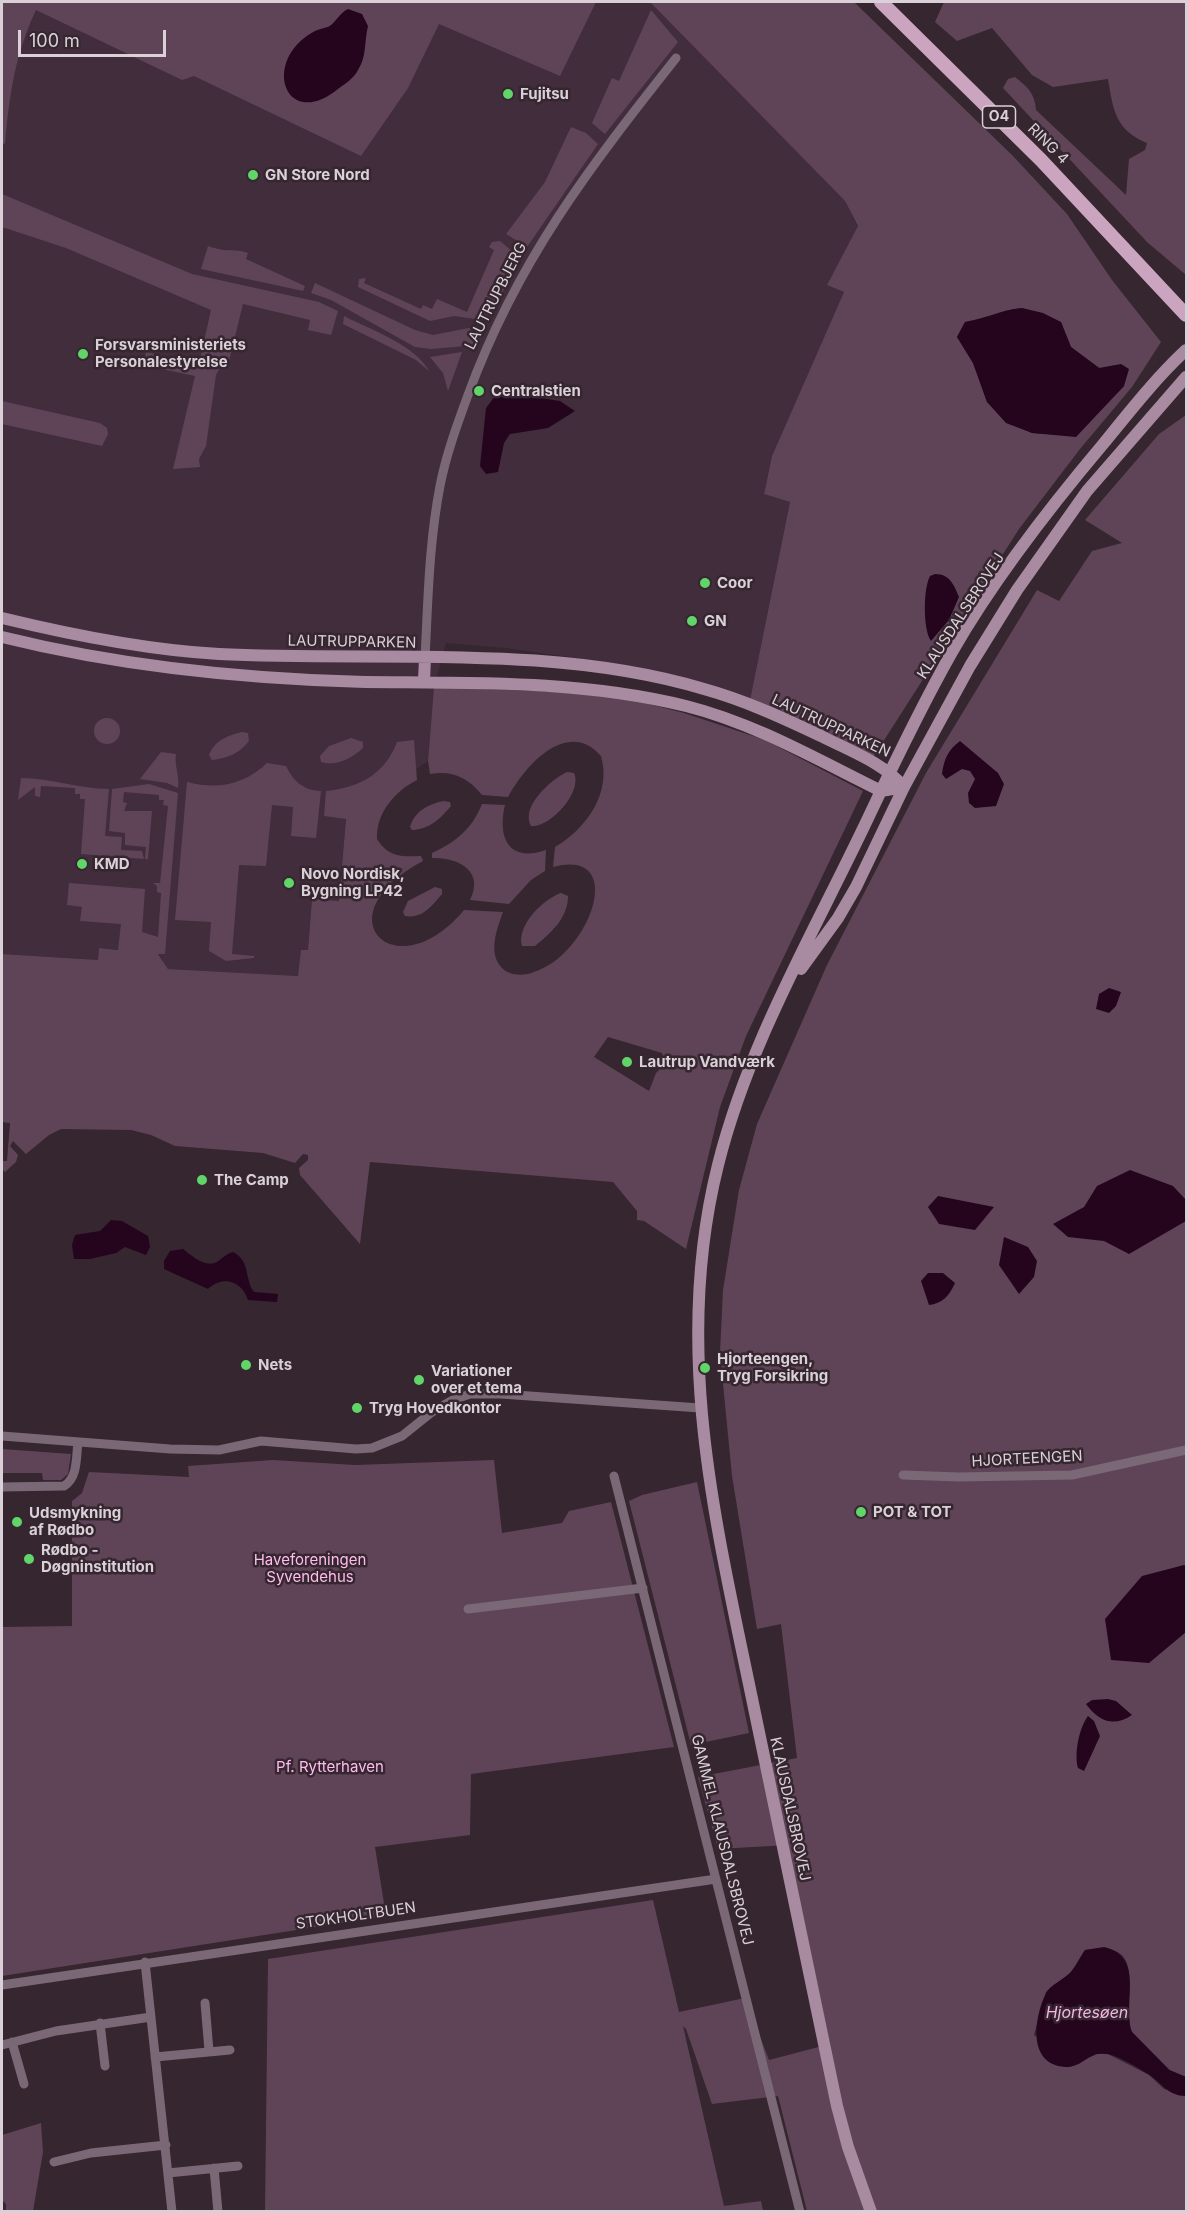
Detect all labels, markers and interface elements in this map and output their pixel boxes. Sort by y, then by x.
scale bar [21,18,170,56]
text: 100 m [29,30,80,51]
place label: Fujitsu [520,85,569,103]
marker: Fujitsu [501,87,515,101]
road number: O4 [982,106,1016,128]
street label: RING 4 [1024,120,1072,168]
place label: GN Store Nord [265,166,370,184]
marker: GN Store Nord [246,168,260,182]
street label: LAUTRUPBJERG [461,239,531,353]
place label: Forsvarsministeriets Personalestyrelse [95,336,246,371]
marker: Forsvarsministeriets Personalestyrelse [76,347,90,361]
place label: Centralstien [491,382,581,400]
marker: Centralstien [472,384,486,398]
street label: KLAUSDALSBROVEJ [914,550,1008,682]
place label: Coor [717,574,753,592]
marker: Coor [698,576,712,590]
place label: GN [704,612,727,630]
marker: GN [685,614,699,628]
street label: LAUTRUPPARKEN [288,632,416,652]
street label: LAUTRUPPARKEN [769,691,893,761]
place label: KMD [94,855,130,873]
marker: KMD [75,857,89,871]
place label: Novo Nordisk, Bygning LP42 [301,865,405,900]
marker: Novo Nordisk, Bygning LP42 [282,876,296,890]
place label: Lautrup Vandværk [639,1053,775,1071]
marker: Lautrup Vandværk [620,1055,634,1069]
place label: The Camp [214,1171,289,1189]
marker: The Camp [195,1173,209,1187]
place label: Hjorteengen, Tryg Forsikring [717,1350,828,1385]
place label: Nets [258,1356,292,1374]
marker: Nets [239,1358,253,1372]
marker: Hjorteengen, Tryg Forsikring [698,1361,712,1375]
place label: Variationer over et tema [431,1362,522,1397]
marker: Variationer over et tema [412,1373,426,1387]
place label: Tryg Hovedkontor [369,1399,501,1417]
marker: Tryg Hovedkontor [350,1401,364,1415]
street label: HJORTEENGEN [971,1447,1083,1471]
place label: POT & TOT [873,1503,952,1521]
place label: Udsmykning af Rødbo [29,1504,121,1539]
marker: POT & TOT [854,1505,868,1519]
marker: Udsmykning af Rødbo [10,1515,24,1529]
place label: Rødbo - Døgninstitution [41,1541,154,1576]
park label: Haveforeningen Syvendehus [254,1551,366,1586]
marker: Rødbo - Døgninstitution [22,1552,36,1566]
street label: GAMMEL KLAUSDALSBROVEJ [687,1733,757,1947]
street label: KLAUSDALSBROVEJ [766,1735,814,1883]
park label: Pf. Rytterhaven [276,1758,384,1776]
street label: STOKHOLTBUEN [295,1899,417,1933]
water label: Hjortesøen [1046,2003,1128,2023]

